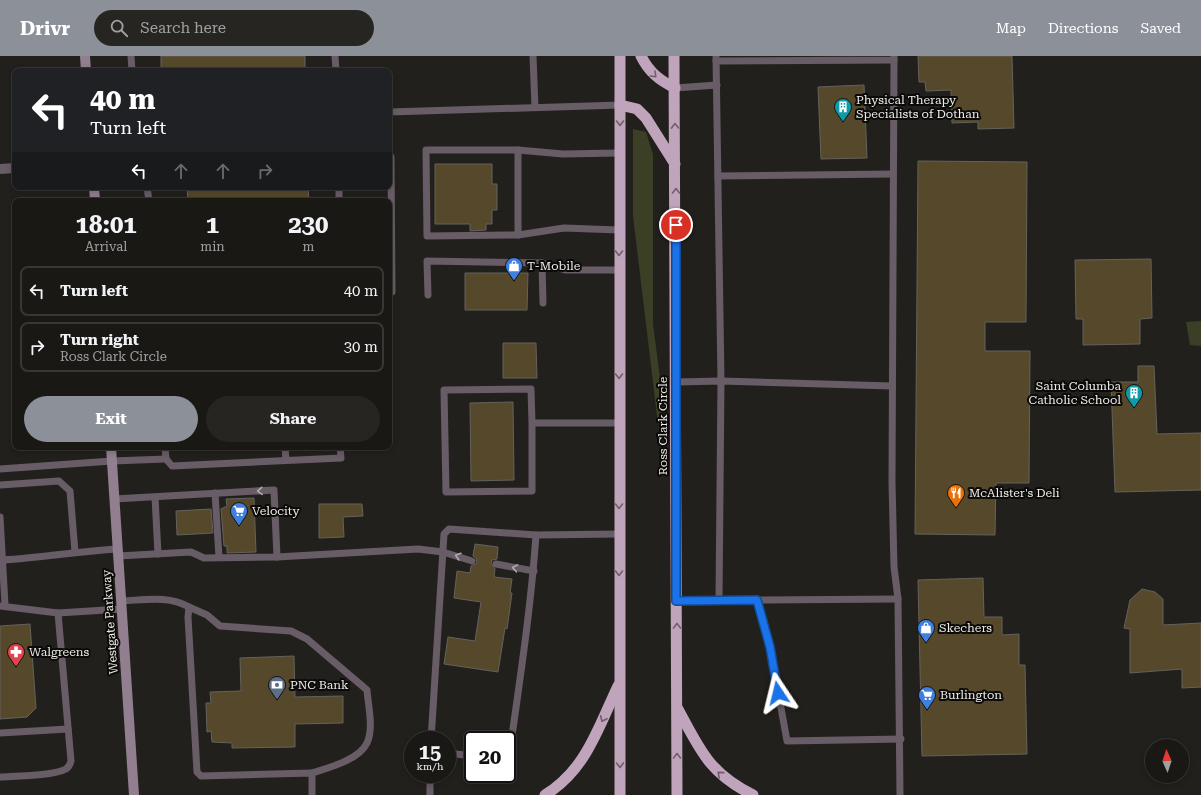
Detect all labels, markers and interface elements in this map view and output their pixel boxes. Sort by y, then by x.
search box [94,10,374,46]
text: Drivr [20,17,70,40]
icon: search [108,17,130,39]
text: Search here [140,19,226,37]
text: Map [996,20,1026,36]
text: Directions [1048,20,1118,36]
text: Saved [1140,20,1181,36]
one-way arrow [649,71,657,78]
text: 40 m [90,83,155,116]
icon: left [24,84,76,136]
place label: Physical Therapy Specialists of Dothan [856,93,980,121]
building icon: Physical Therapy Specialists of Dothan [833,97,853,122]
text: Turn left [90,117,166,138]
one-way arrow [616,120,624,126]
one-way arrow [671,123,679,129]
icon: left [128,160,150,182]
icon: ahead [170,160,192,182]
icon: ahead [212,160,234,182]
icon: right [254,160,276,182]
one-way arrow [672,188,680,194]
pin [659,208,693,242]
text: 18:01 [76,211,137,239]
text: 1 [206,211,219,239]
text: 230 [288,211,329,239]
icon: arrive [665,214,687,236]
text: Arrival [85,239,127,254]
text: min [200,239,225,254]
text: m [302,239,314,254]
one-way arrow [615,250,623,256]
shop icon: T-Mobile [504,256,524,281]
place label: T-Mobile [527,259,581,273]
icon: left [26,280,48,302]
text: Turn left [60,282,128,300]
text: 40 m [344,282,378,300]
text: Turn right [60,331,139,349]
icon: right [26,336,48,358]
text: 30 m [344,338,378,356]
text: Ross Clark Circle [60,349,167,364]
one-way arrow [615,373,623,379]
street label: Ross Clark Circle [656,376,670,475]
place label: Saint Columba Catholic School [1029,379,1121,407]
building icon: Saint Columba Catholic School [1124,383,1144,408]
button: Exit [24,396,198,442]
button: Share [206,396,380,442]
restaurant icon: McAlister's Deli [946,483,966,508]
one-way arrow [257,486,263,495]
place label: McAlister's Deli [969,486,1060,500]
supermarket icon: Velocity [229,501,249,526]
one-way arrow [615,503,623,509]
place label: Velocity [252,504,300,518]
one-way arrow [454,553,461,561]
one-way arrow [512,564,518,573]
street label: Westgate Parkway [99,568,121,675]
one-way arrow [615,570,623,576]
shop icon: Skechers [916,618,936,643]
place label: Skechers [939,621,992,635]
one-way arrow [673,623,681,629]
pharmacy icon: Walgreens [6,642,26,667]
place label: Walgreens [29,645,89,659]
position arrow [757,672,799,714]
bank icon: PNC Bank [267,675,287,700]
place label: PNC Bank [290,678,349,692]
supermarket icon: Burlington [917,685,937,710]
place label: Burlington [940,688,1002,702]
one-way arrow [599,715,607,722]
speed limit sign: 20 [464,731,516,783]
north arrow [1145,739,1189,783]
map controls [1145,739,1189,783]
text: 15 [419,740,441,764]
one-way arrow [673,753,681,759]
text: km/h [417,761,443,772]
one-way arrow [616,762,624,768]
one-way arrow [718,772,725,779]

